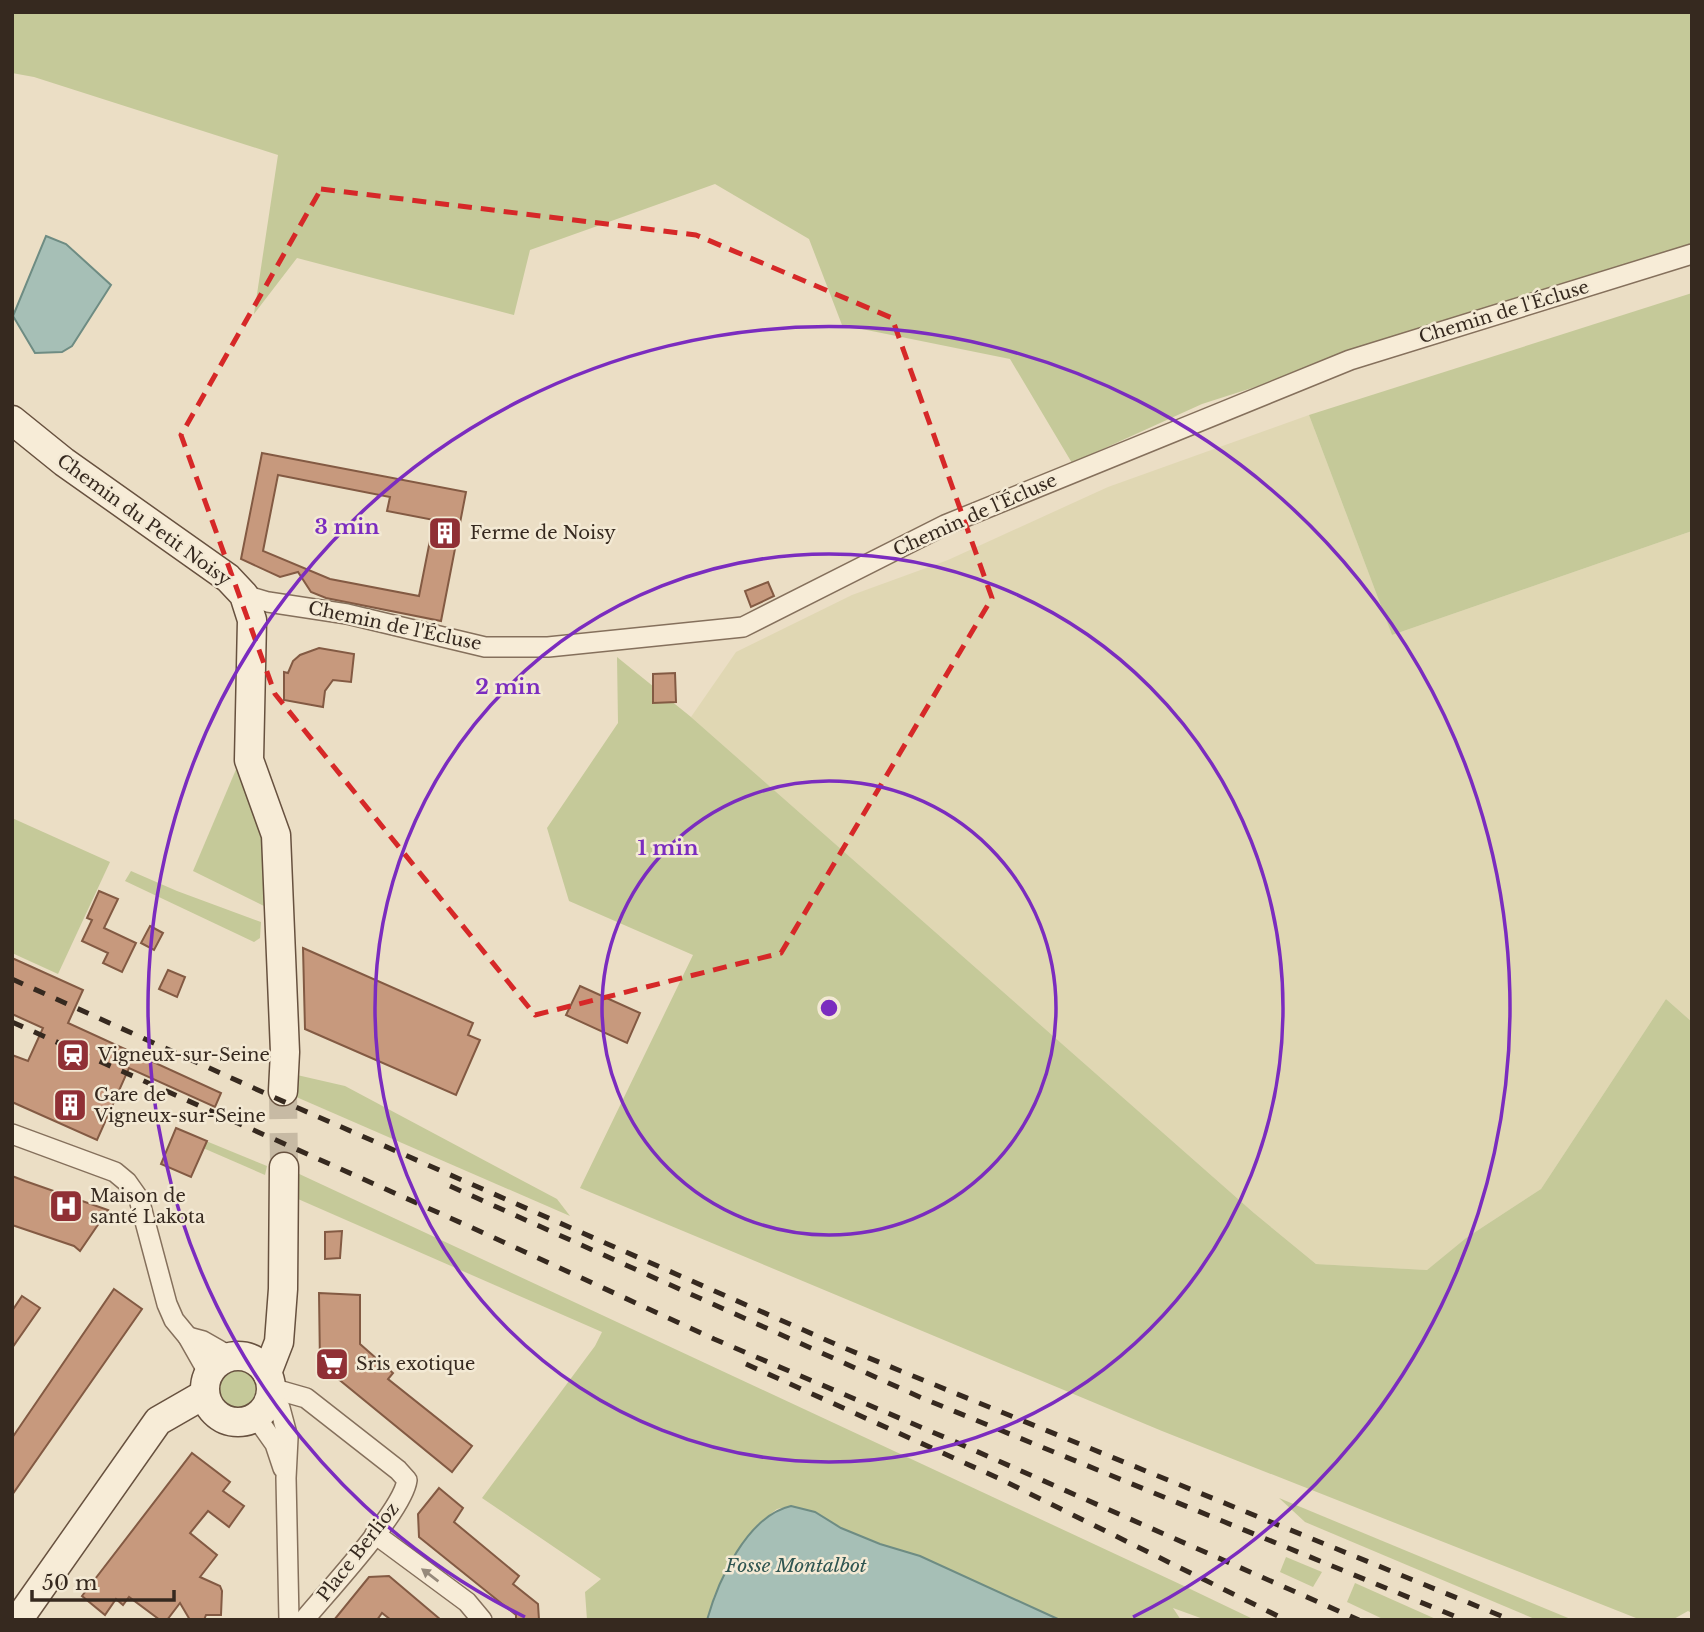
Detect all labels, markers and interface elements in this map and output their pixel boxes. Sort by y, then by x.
street label: Chemin de l'Écluse [1416,275,1592,348]
street label: Chemin du Petit Noisy [53,449,236,591]
street label: Chemin de l'Écluse [889,468,1060,561]
text: 3 min [314,514,380,540]
building icon: Ferme de Noisy [426,514,464,552]
place label: Ferme de Noisy [470,522,616,544]
street label: Chemin de l'Écluse [306,596,484,655]
text: 2 min [475,674,541,700]
text: 1 min [638,835,698,861]
centre of rings [817,996,841,1020]
station icon: Vigneux-sur-Seine [54,1036,92,1074]
place label: Vigneux-sur-Seine [97,1044,270,1066]
place label: Gare de Vigneux-sur-Seine [93,1084,266,1127]
building icon: Gare de Vigneux-sur-Seine [51,1086,89,1124]
place label: Maison de santé Lakota [90,1185,205,1228]
hospital icon: Maison de santé Lakota [47,1187,85,1225]
supermarket icon: Sris exotique [313,1345,351,1383]
place label: Sris exotique [356,1353,475,1375]
street label: Place Berlioz [312,1498,404,1606]
water label: Fosse Montalbot [724,1554,867,1577]
scale bar [32,1558,173,1602]
one-way arrow [422,1568,440,1583]
text: 50 m [42,1570,98,1596]

